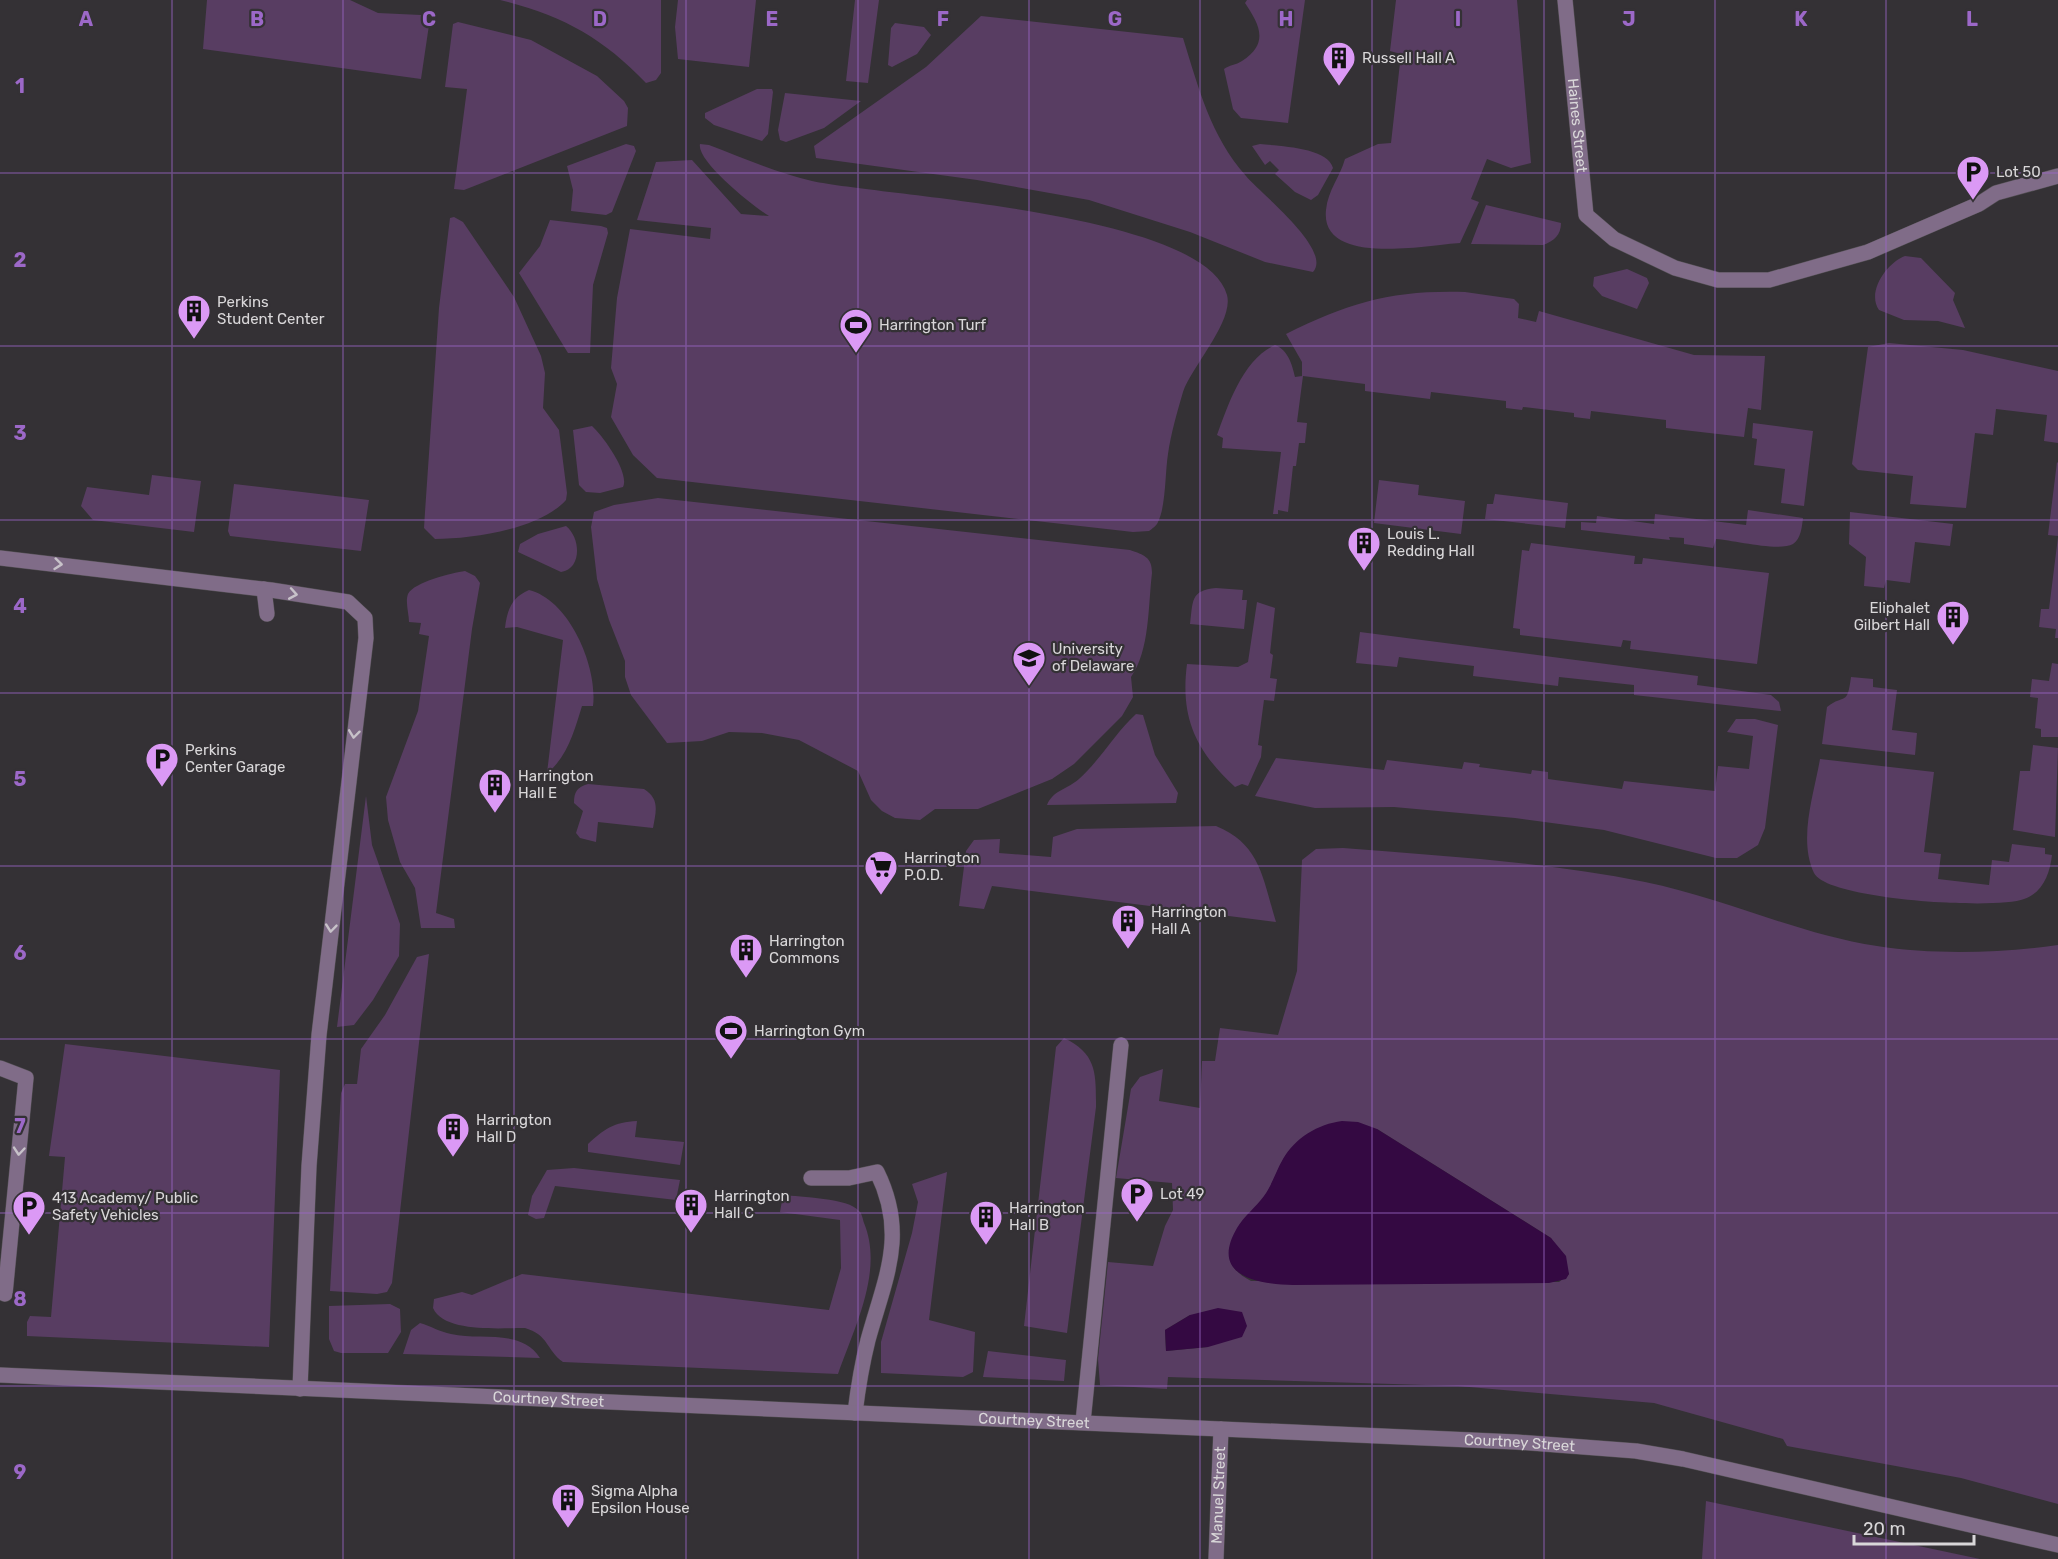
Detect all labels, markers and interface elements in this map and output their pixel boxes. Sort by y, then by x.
text: A [79,7,94,31]
text: B [250,7,264,31]
text: C [422,7,436,31]
text: D [593,7,607,31]
text: E [766,7,778,31]
text: F [937,7,949,31]
text: G [1108,7,1122,31]
text: H [1279,7,1293,31]
text: I [1455,7,1461,31]
text: J [1622,7,1636,31]
text: K [1794,7,1808,31]
text: L [1966,7,1978,31]
building icon: Russell Hall A [1321,40,1357,87]
place label: Russell Hall A [1362,49,1455,67]
text: 1 [15,74,25,98]
street label: Haines Street [1564,77,1591,174]
parking icon: Lot 50 [1955,154,1991,201]
place label: Lot 50 [1996,163,2041,181]
text: 2 [14,248,27,272]
building icon: Perkins Student Center [176,293,212,340]
place label: Perkins Student Center [217,293,325,328]
sports icon: Harrington Turf [838,307,874,354]
place label: Harrington Turf [879,316,986,334]
text: 3 [13,421,27,445]
building icon: Louis L. Redding Hall [1346,525,1382,572]
place label: Louis L. Redding Hall [1387,525,1475,560]
one-way arrow [54,557,63,570]
one-way arrow [289,587,298,599]
text: 4 [13,594,27,618]
place label: Eliphalet Gilbert Hall [1854,599,1930,634]
building icon: Eliphalet Gilbert Hall [1935,599,1971,646]
school or university icon: University of Delaware [1011,640,1047,687]
place label: University of Delaware [1052,640,1134,675]
one-way arrow [348,729,361,739]
parking icon: Perkins Center Garage [144,741,180,788]
place label: Perkins Center Garage [185,741,285,776]
text: 5 [14,767,27,791]
building icon: Harrington Hall E [477,767,513,814]
place label: Harrington Hall E [518,767,594,802]
supermarket icon: Harrington P.O.D. [863,849,899,896]
place label: Harrington P.O.D. [904,849,980,884]
building icon: Harrington Hall A [1110,903,1146,950]
place label: Harrington Hall A [1151,903,1227,938]
one-way arrow [325,923,338,932]
building icon: Harrington Commons [728,932,764,979]
place label: Harrington Commons [769,932,845,967]
text: 6 [13,941,27,965]
sports icon: Harrington Gym [713,1013,749,1060]
place label: Harrington Gym [754,1022,865,1040]
building icon: Harrington Hall D [435,1111,471,1158]
place label: Harrington Hall D [476,1111,552,1146]
text: 7 [14,1114,26,1138]
one-way arrow [13,1146,26,1155]
parking icon: Lot 49 [1119,1176,1155,1223]
place label: Lot 49 [1160,1185,1205,1203]
building icon: Harrington Hall C [673,1187,709,1234]
place label: Harrington Hall C [714,1187,790,1222]
parking icon: 413 Academy/ Public Safety Vehicles [11,1189,47,1236]
place label: 413 Academy/ Public Safety Vehicles [52,1189,198,1224]
building icon: Harrington Hall B [968,1199,1004,1246]
place label: Harrington Hall B [1009,1199,1085,1234]
text: 8 [13,1287,27,1311]
street label: Courtney Street [492,1388,605,1411]
street label: Courtney Street [978,1409,1090,1432]
street label: Courtney Street [1463,1431,1576,1455]
street label: Manuel Street [1208,1446,1229,1544]
text: 9 [14,1460,27,1484]
building icon: Sigma Alpha Epsilon House [550,1482,586,1529]
place label: Sigma Alpha Epsilon House [591,1482,690,1517]
scale bar [1854,1508,1974,1546]
text: 20 m [1863,1518,1905,1540]

